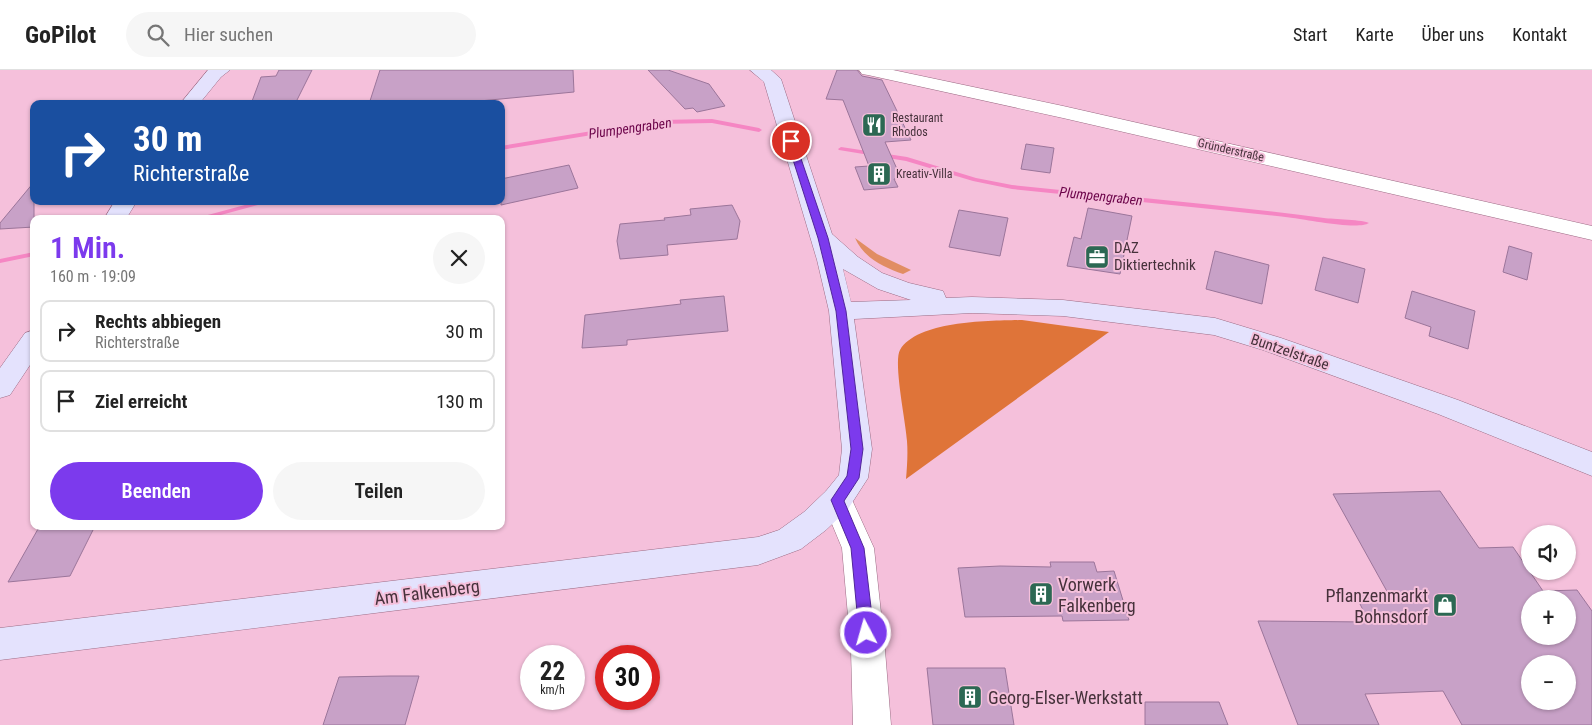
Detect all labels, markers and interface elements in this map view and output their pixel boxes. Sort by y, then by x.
search box [126,12,476,57]
text: GoPilot [25,21,96,49]
icon: search [144,21,172,49]
text: Hier suchen [184,23,273,46]
text: Start [1293,24,1327,45]
text: Karte [1355,24,1394,45]
text: Über uns [1422,24,1484,45]
text: Kontakt [1512,24,1567,45]
place label: Restaurant Rhodos [892,111,944,139]
restaurant icon: Restaurant Rhodos [861,112,887,138]
water label: Plumpengraben [587,114,673,142]
text: 30 m [133,119,202,160]
icon: right [50,120,115,185]
pin [770,120,812,162]
icon: arrive [777,127,805,155]
street label: Gründerstraße [1196,136,1266,165]
text: Richterstraße [133,161,249,186]
building icon: Kreativ-Villa [866,161,892,187]
place label: Kreativ-Villa [896,167,953,181]
water label: Plumpengraben [1059,184,1143,208]
text: 1 Min. [50,230,125,265]
button: close [433,232,485,284]
place label: DAZ Diktiertechnik [1114,239,1196,274]
office icon: DAZ Diktiertechnik [1084,244,1110,270]
text: 160 m · 19:09 [50,267,136,286]
text: Rechts abbiegen [95,310,221,333]
icon: right [52,317,80,345]
text: 30 m [446,320,483,343]
street label: Buntzelstraße [1248,330,1332,374]
text: Richterstraße [95,333,180,352]
icon: arrive [52,387,80,415]
text: Ziel erreicht [95,390,187,413]
text: 130 m [436,390,483,413]
button: Beenden [50,462,263,520]
button: Teilen [273,462,485,520]
map controls [1521,525,1576,710]
button: sound [1521,525,1576,580]
place label: Vorwerk Falkenberg [1058,574,1136,616]
street label: Am Falkenberg [373,575,481,609]
building icon: Vorwerk Falkenberg [1028,581,1054,607]
place label: Pflanzenmarkt Bohnsdorf [1326,585,1428,627]
button: + [1521,590,1576,645]
shop icon: Pflanzenmarkt Bohnsdorf [1432,592,1458,618]
position arrow [839,606,891,658]
speed limit sign: 30 [595,645,660,710]
button: − [1521,655,1576,710]
text: 22 [540,657,565,686]
text: km/h [540,683,565,697]
building icon: Georg-Elser-Werkstatt [957,684,983,710]
place label: Georg-Elser-Werkstatt [988,687,1143,708]

